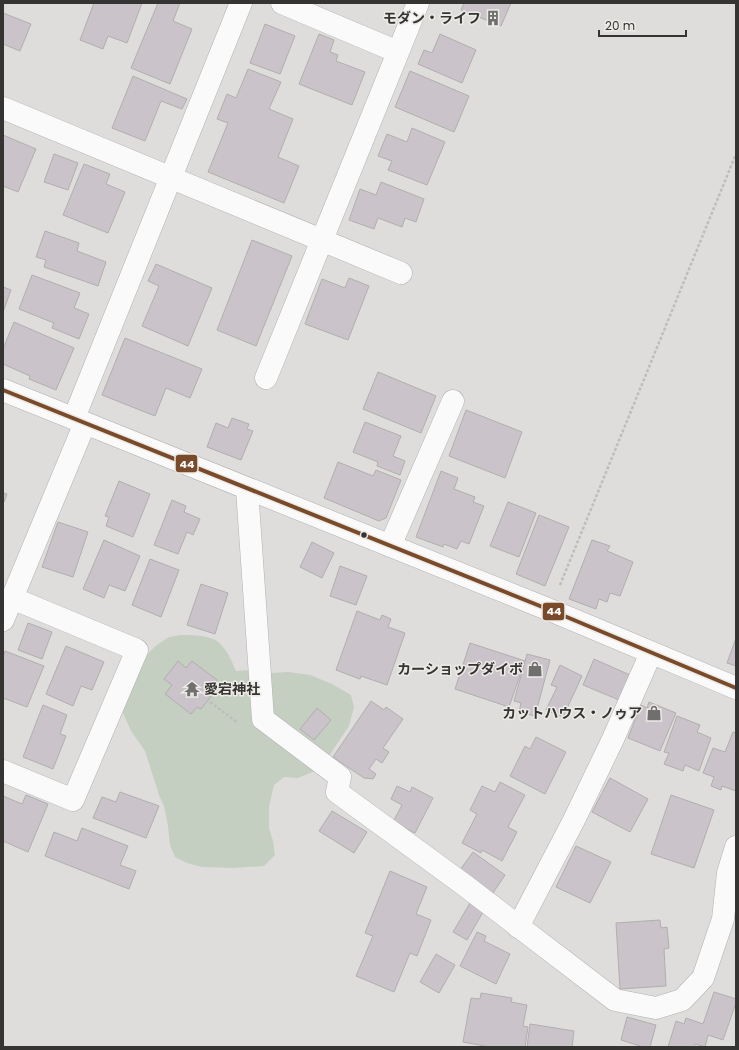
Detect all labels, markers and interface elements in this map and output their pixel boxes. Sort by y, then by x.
place label: モダン・ライフ [383,8,481,28]
building icon: モダン・ライフ [484,9,502,27]
scale bar [599,12,686,38]
text: 20 m [605,17,635,34]
line badge: 44 [175,454,198,473]
text: 44 [180,456,195,472]
unlabelled marker [359,530,369,540]
line badge: 44 [542,602,565,621]
text: 44 [547,603,562,619]
place label: カーショップダイボ [397,659,523,679]
shop icon: カーショップダイボ [526,660,544,678]
place label: 愛宕神社 [204,679,260,699]
temple icon: 愛宕神社 [183,680,201,698]
place label: カットハウス・ノゥア [502,703,642,723]
shop icon: カットハウス・ノゥア [645,704,663,722]

